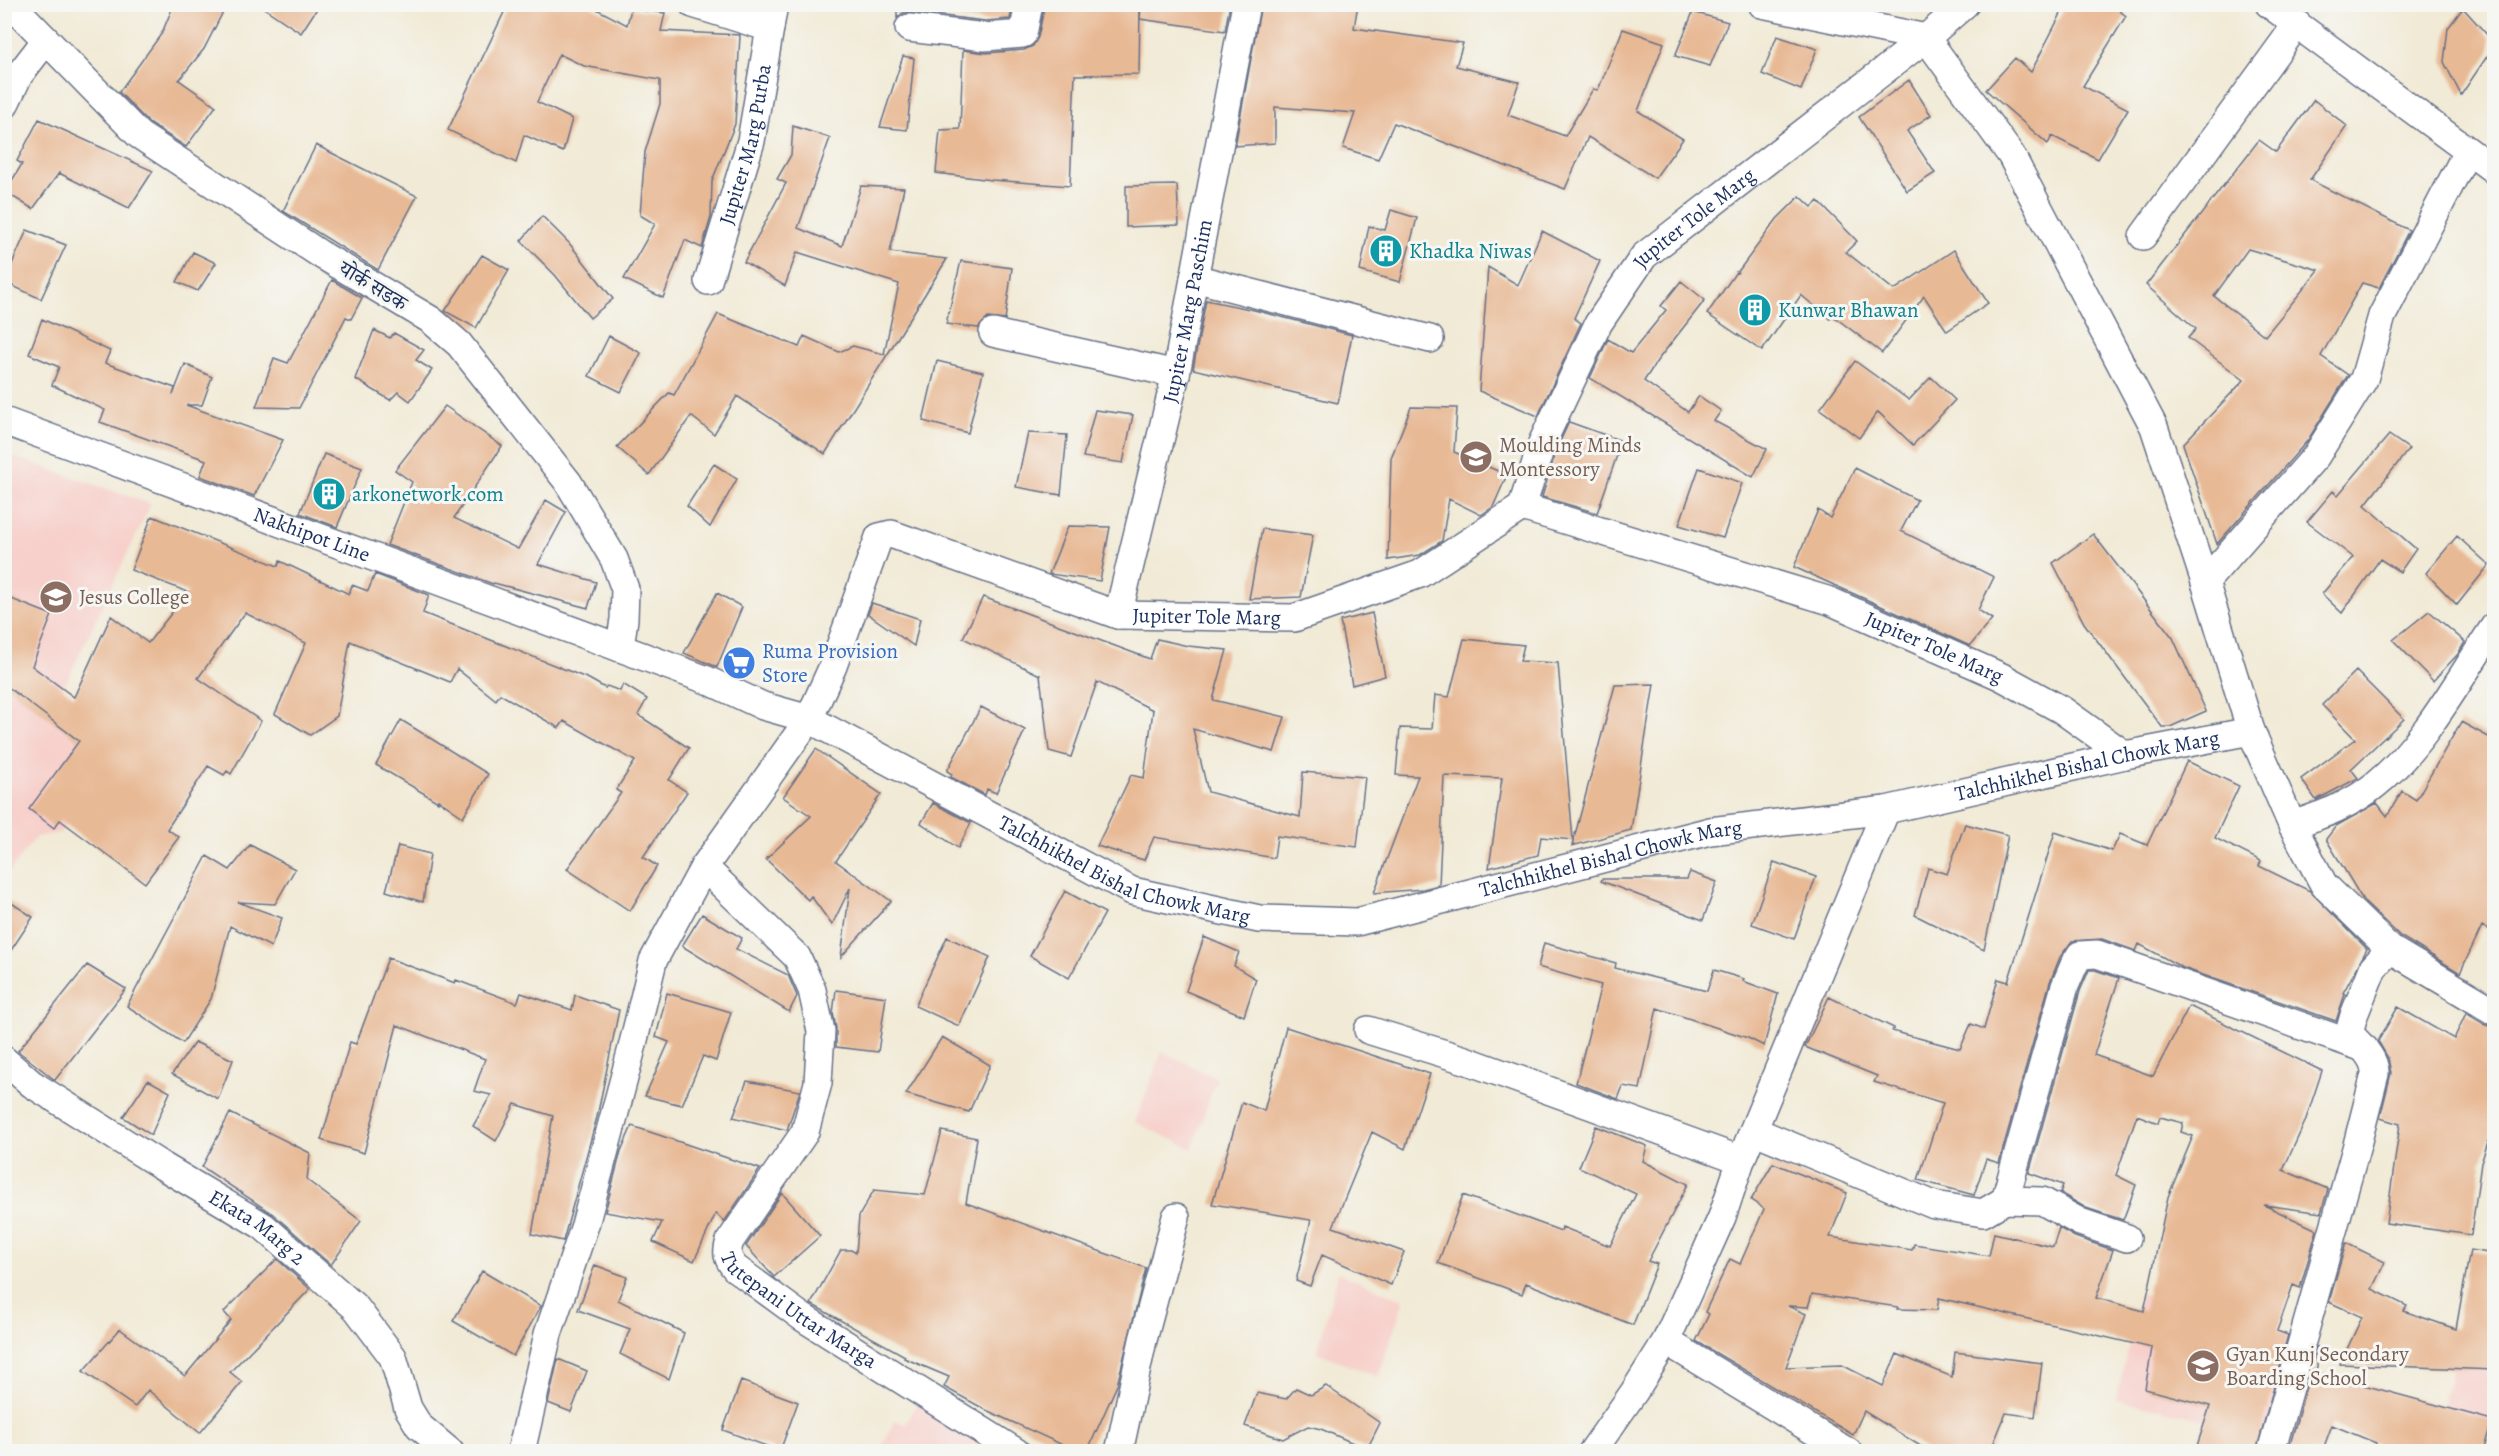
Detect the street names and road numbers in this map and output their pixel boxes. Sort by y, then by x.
street label: Jupiter Marg Purba [712,62,778,228]
street label: Jupiter Tole Marg [1626,161,1761,274]
street label: Jupiter Marg Paschim [1156,217,1219,406]
street label: योर्क सडक [333,254,413,318]
street label: Nakhipot Line [250,500,374,569]
street label: Jupiter Tole Marg [1132,601,1282,632]
street label: Jupiter Tole Marg [1861,604,2008,690]
street label: Talchhikhel Bishal Chowk Marg [1952,723,2222,808]
street label: Talchhikhel Bishal Chowk Marg [994,809,1253,931]
street label: Talchhikhel Bishal Chowk Marg [1476,813,1744,904]
street label: Ekata Marg 2 [204,1183,312,1271]
street label: Tutepani Uttar Marga [714,1248,883,1375]

